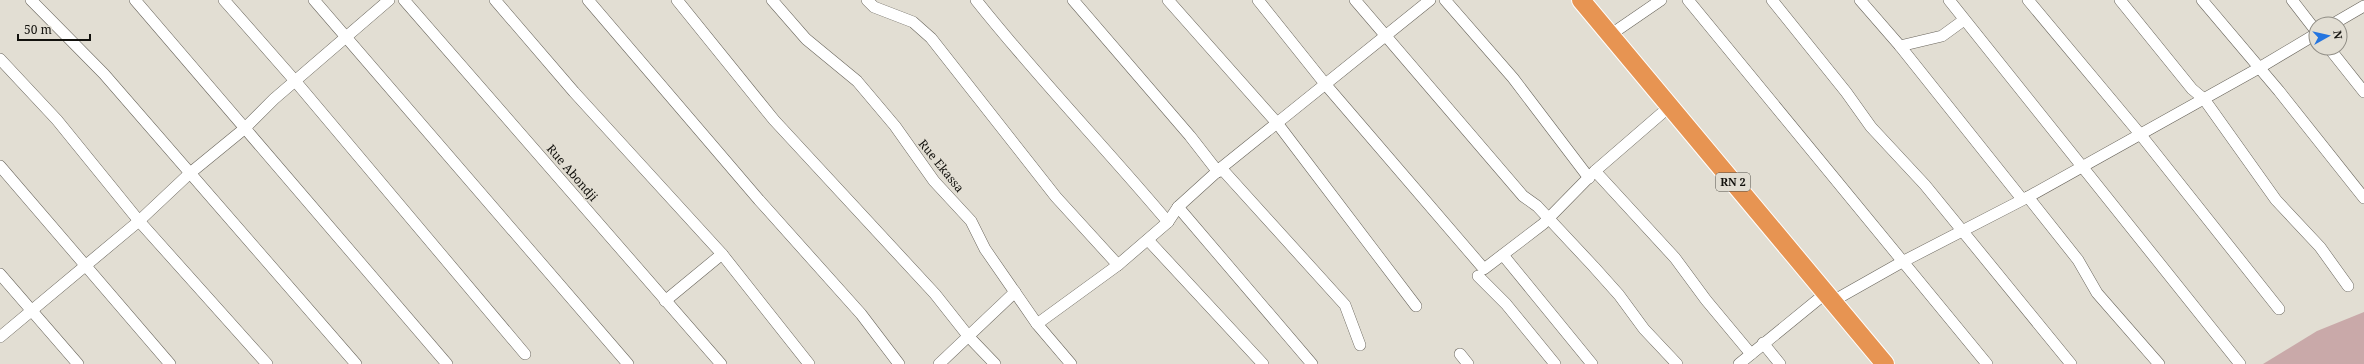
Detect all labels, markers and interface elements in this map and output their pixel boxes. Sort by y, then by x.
scale bar [18,16,90,42]
north arrow [2308,16,2348,56]
text: 50 m [24,21,52,38]
text: N [2330,29,2346,40]
street label: Rue Ekassa [915,136,968,196]
street label: Rue Abondji [543,141,602,205]
road number: RN 2 [1716,173,1750,191]

